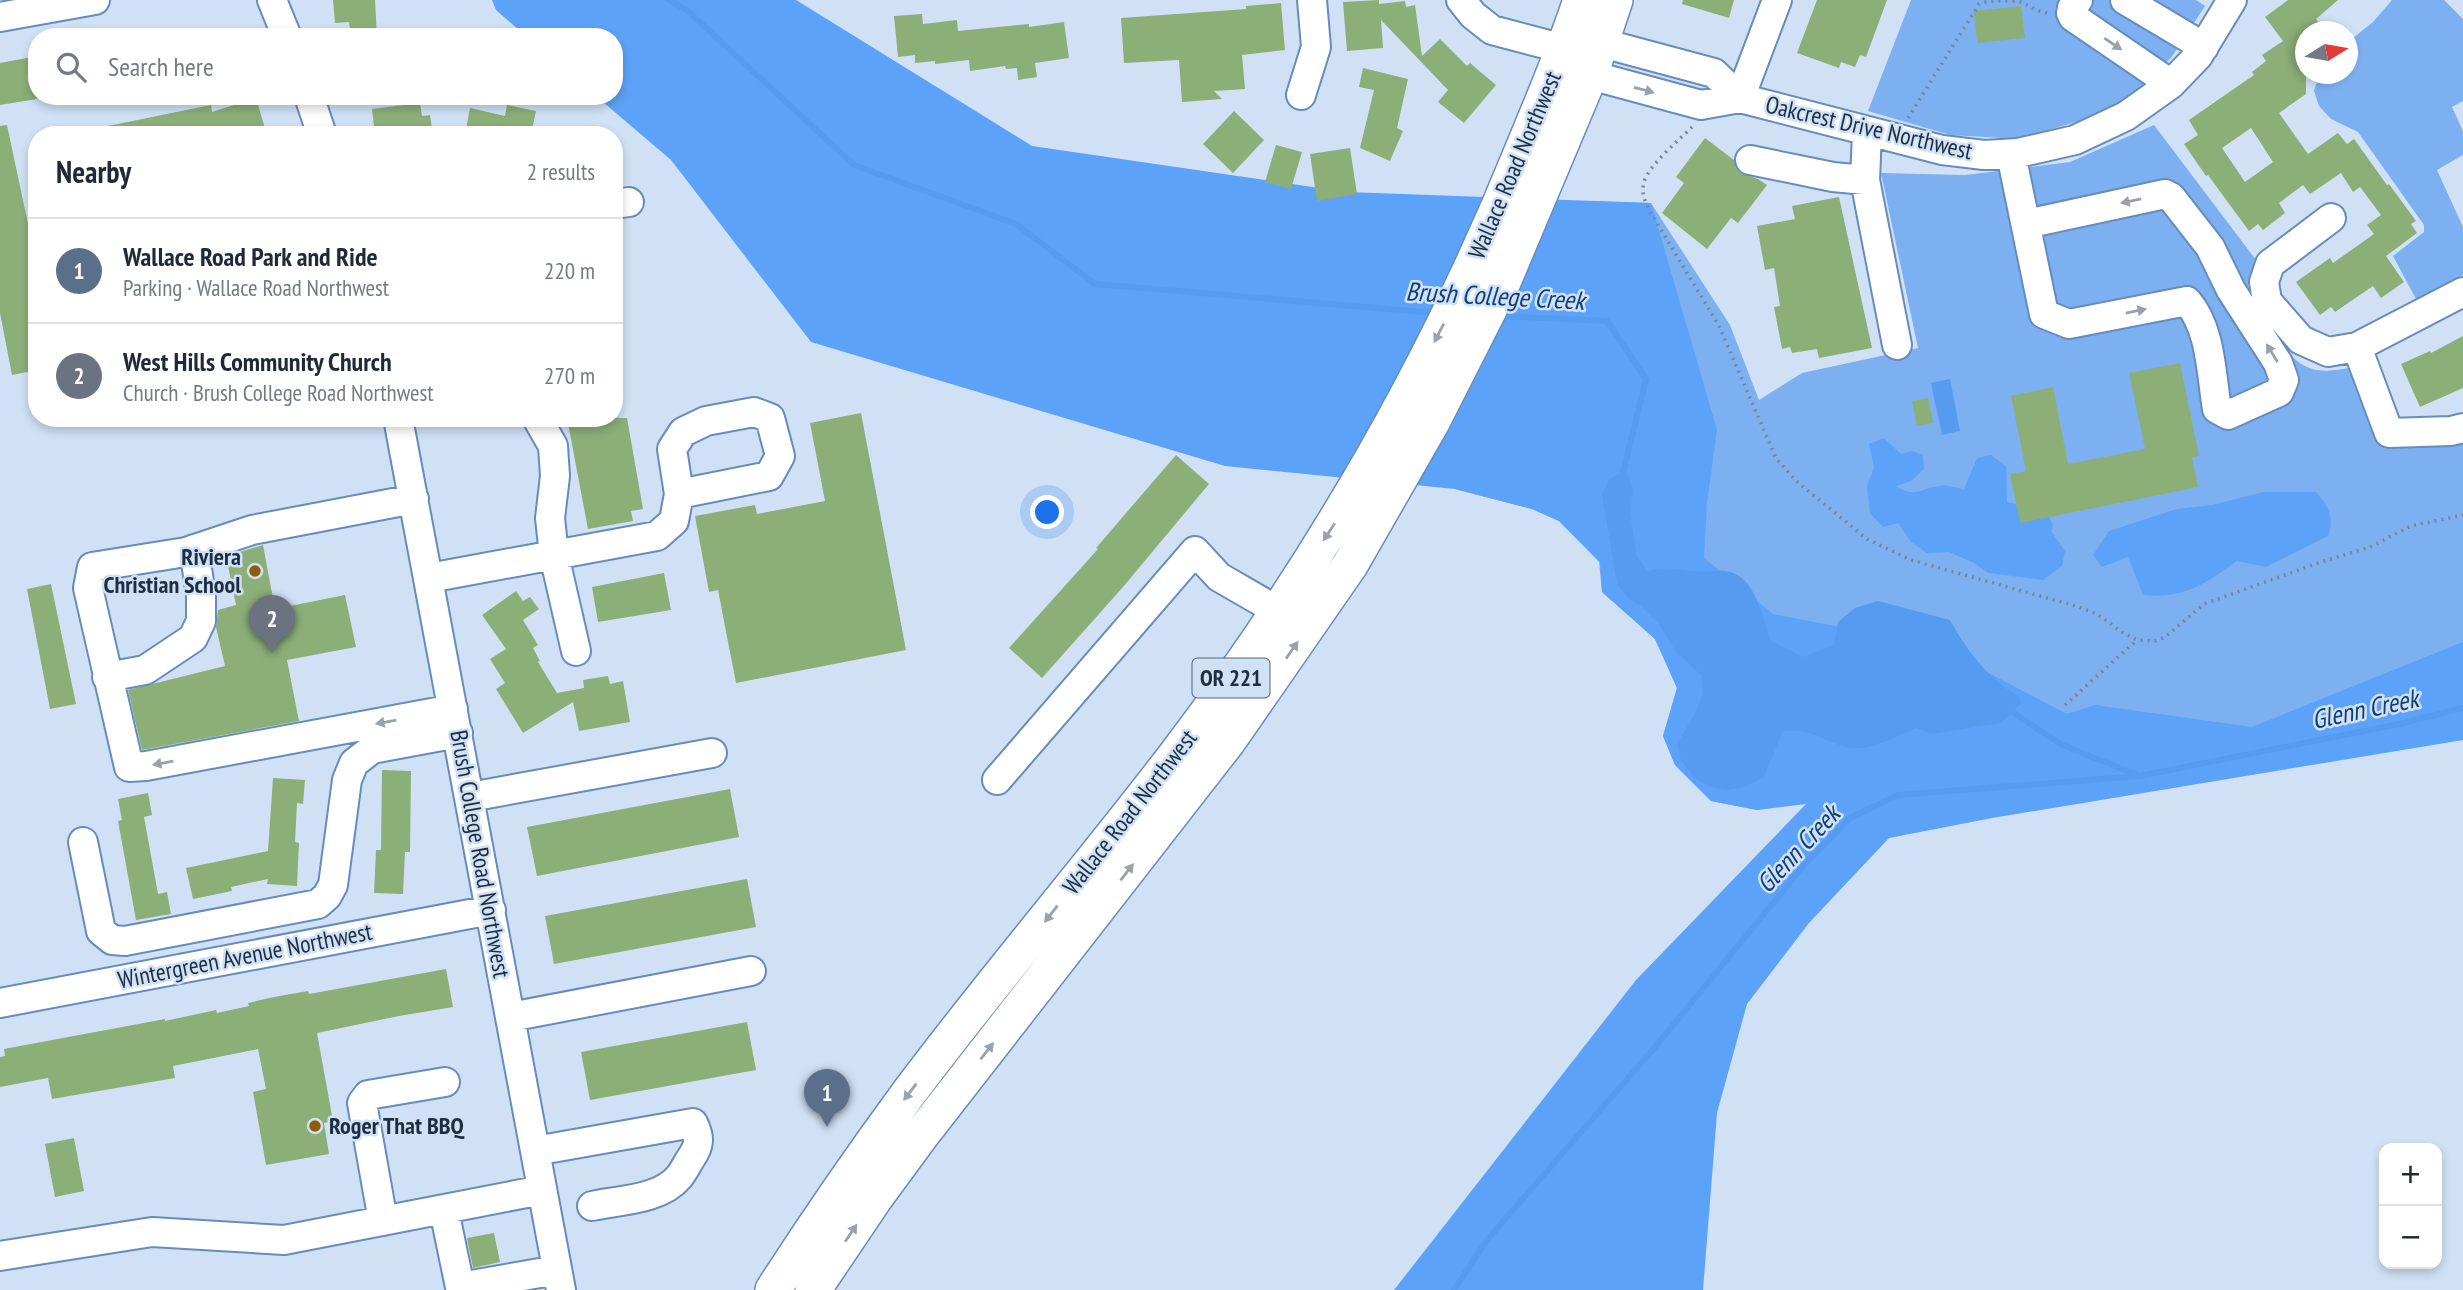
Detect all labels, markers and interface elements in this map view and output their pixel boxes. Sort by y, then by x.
north arrow [2295,21,2358,84]
search box [28,28,623,105]
one-way arrow [2104,37,2122,51]
icon: search [52,48,90,86]
text: Search here [108,50,214,83]
street label: Wallace Road Northwest [1461,66,1568,263]
one-way arrow [1633,85,1655,96]
street label: Oakcrest Drive Northwest [1763,89,1976,166]
text: Nearby [56,152,131,191]
text: 2 results [527,157,595,186]
one-way arrow [2120,196,2142,207]
text: Wallace Road Park and Ride [123,240,378,273]
text: 1 [74,256,85,285]
text: 220 m [544,256,595,285]
text: Parking · Wallace Road Northwest [123,273,389,302]
water label: Brush College Creek [1405,274,1588,317]
one-way arrow [2125,305,2147,316]
one-way arrow [1433,323,1445,343]
one-way arrow [2265,343,2278,363]
text: West Hills Community Church [123,345,392,378]
text: 2 [74,361,85,390]
text: 270 m [544,361,595,390]
text: Church · Brush College Road Northwest [123,378,434,407]
your location [1030,495,1064,529]
one-way arrow [1322,523,1336,541]
place label: Riviera Christian School [104,541,241,600]
marker: Riviera Christian School [247,563,263,579]
pin: 2 [249,595,295,653]
one-way arrow [1285,641,1299,659]
road number: OR 221 [1192,658,1270,698]
water label: Glenn Creek [2309,681,2424,736]
one-way arrow [375,716,397,727]
street label: Wallace Road Northwest [1056,723,1204,900]
street label: Brush College Road Northwest [443,728,518,981]
one-way arrow [152,757,174,768]
water label: Glenn Creek [1749,796,1849,899]
one-way arrow [1120,863,1134,881]
one-way arrow [1043,904,1058,922]
street label: Wintergreen Avenue Northwest [115,916,375,995]
one-way arrow [980,1043,995,1061]
pin: 1 [804,1069,850,1127]
one-way arrow [903,1083,917,1102]
place label: Roger That BBQ [329,1110,464,1141]
marker: Roger That BBQ [307,1118,323,1134]
map controls [2379,1143,2442,1269]
button: + [2379,1143,2442,1206]
button: − [2379,1206,2442,1269]
one-way arrow [844,1224,858,1242]

